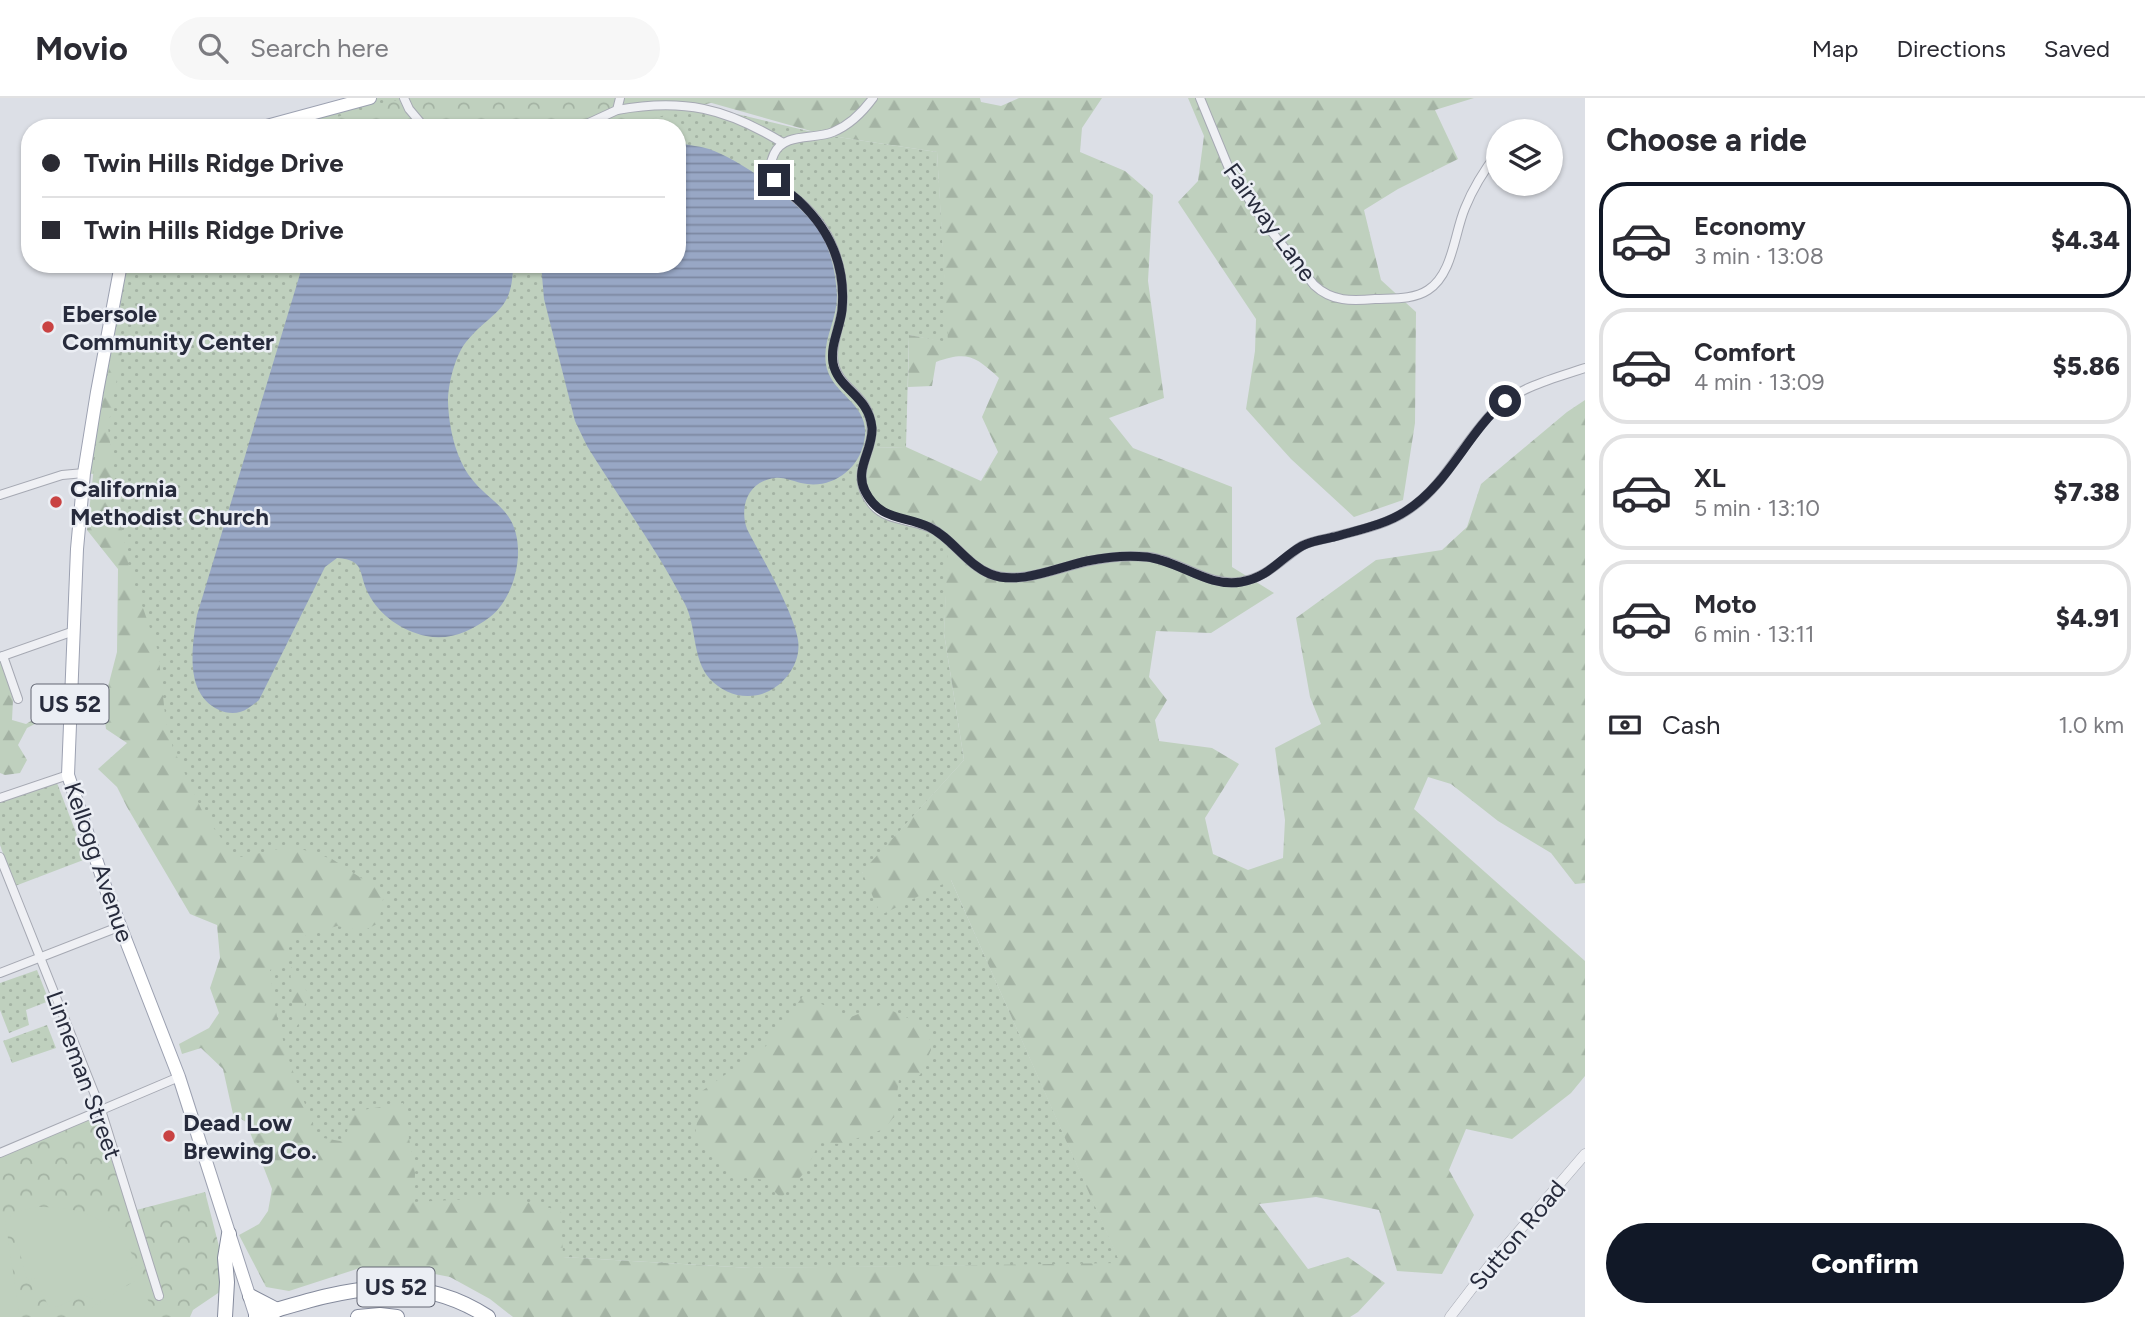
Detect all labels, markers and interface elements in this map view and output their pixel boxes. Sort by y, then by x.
search box [170,17,660,80]
text: Movio [35,29,128,68]
icon: search [194,29,232,67]
text: Search here [250,32,389,64]
text: Map [1812,34,1858,63]
text: Directions [1896,34,2006,63]
text: Saved [2044,34,2110,63]
map controls [1486,119,1563,196]
button: layers [1486,119,1563,196]
text: Choose a ride [1606,121,1807,159]
text: Twin Hills Ridge Drive [84,147,344,179]
street label: Fairway Lane [1217,157,1323,287]
route end [758,164,790,196]
icon: car [1610,209,1673,272]
text: Economy [1694,210,1806,242]
text: Twin Hills Ridge Drive [84,214,344,246]
text: $4.34 [2051,224,2120,256]
text: 3 min · 13:08 [1694,242,1824,270]
place label: Ebersole Community Center [62,299,274,356]
marker: Ebersole Community Center [40,319,56,335]
icon: car [1610,335,1673,398]
text: Comfort [1694,336,1796,368]
text: $5.86 [2052,350,2120,382]
text: 4 min · 13:09 [1694,368,1825,396]
route start [1489,385,1521,417]
icon: car [1610,461,1673,524]
text: XL [1694,462,1726,494]
place label: California Methodist Church [70,474,269,531]
text: $7.38 [2054,476,2120,508]
marker: California Methodist Church [48,494,64,510]
text: 5 min · 13:10 [1694,494,1820,522]
icon: car [1610,587,1673,650]
text: Moto [1694,588,1757,620]
text: $4.91 [2056,602,2120,634]
text: 6 min · 13:11 [1694,620,1814,648]
road number: US 52 [32,684,108,724]
icon: cash [1606,706,1644,744]
text: Cash [1662,709,1721,741]
text: 1.0 km [2059,711,2124,739]
street label: Kellogg Avenue [58,778,140,946]
street label: Linneman Street [40,987,128,1163]
place label: Dead Low Brewing Co. [183,1108,317,1165]
marker: Dead Low Brewing Co. [161,1128,177,1144]
street label: Sutton Road [1463,1174,1571,1296]
button: Confirm [1606,1223,2124,1303]
road number: US 52 [358,1268,434,1306]

